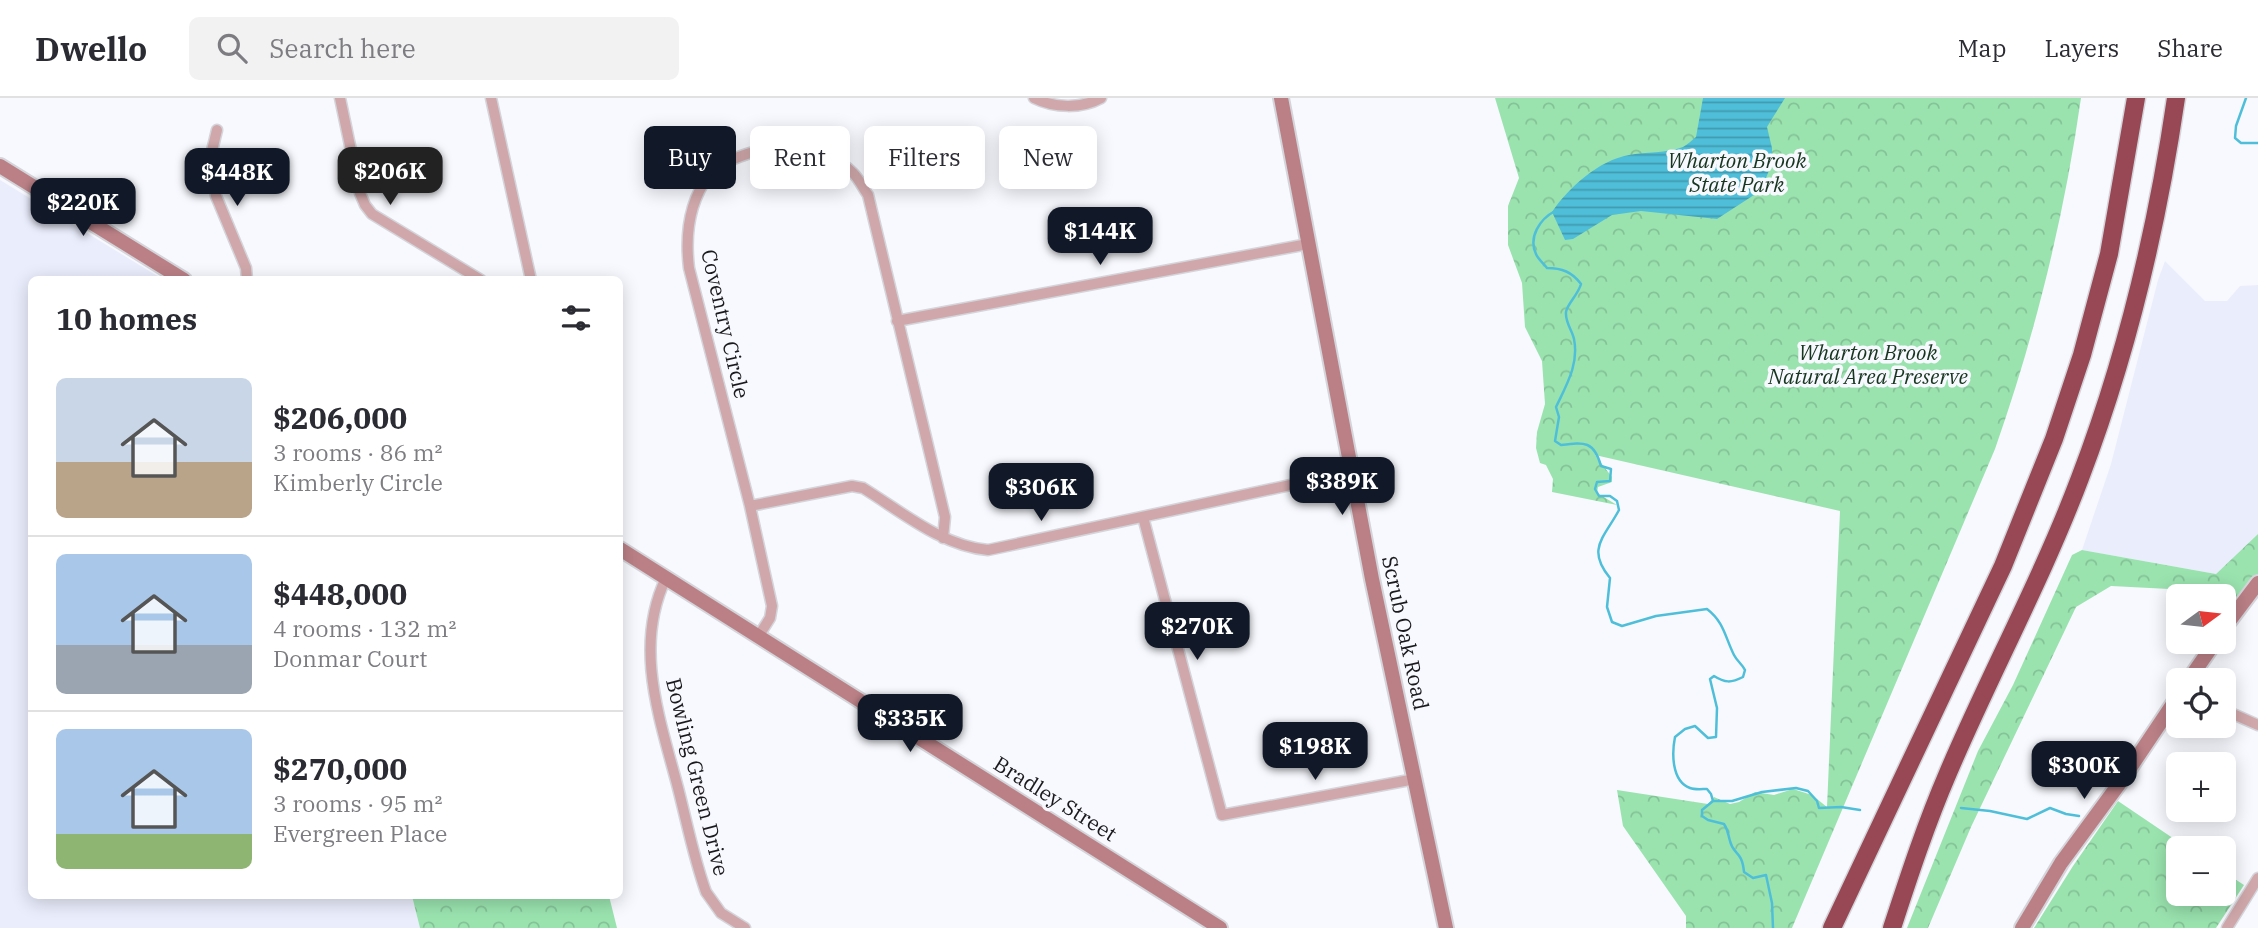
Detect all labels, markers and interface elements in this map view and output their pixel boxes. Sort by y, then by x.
search box [189,17,679,80]
text: Dwello [35,27,147,70]
icon: search [213,29,251,67]
text: Search here [269,31,416,65]
text: Map [1958,32,2006,64]
text: Layers [2044,32,2119,64]
text: Share [2157,32,2223,64]
chip: Buy [644,126,736,189]
chip: Rent [750,126,850,189]
chip: Filters [864,126,985,189]
chip: New [999,126,1097,189]
park label: Wharton Brook State Park [1667,146,1807,198]
pin: $448K [188,148,286,208]
pin: $206K [341,148,439,207]
text: $206K [354,155,426,185]
text: $448K [201,156,273,186]
pin: $220K [34,178,132,238]
text: $220K [47,186,119,216]
pin: $144K [1051,208,1149,267]
text: $144K [1064,215,1136,245]
street label: Coventry Circle [695,247,757,401]
text: 10 homes [56,299,197,338]
icon: filters [557,299,595,337]
park label: Wharton Brook Natural Area Preserve [1767,338,1968,390]
text: $206,000 [273,398,407,437]
icon: home [112,406,196,490]
text: 3 rooms · 86 m² [273,437,443,467]
pin: $389K [1293,458,1391,517]
pin: $306K [992,464,1090,523]
text: $389K [1306,465,1378,495]
text: Kimberly Circle [273,467,443,497]
text: $306K [1005,471,1077,501]
street label: Scrub Oak Road [1376,553,1436,713]
text: $448,000 [273,574,407,613]
icon: home [112,582,196,666]
north arrow [2166,584,2236,654]
map controls [2166,584,2236,906]
pin: $270K [1148,602,1246,662]
text: $270K [1161,610,1233,640]
text: 4 rooms · 132 m² [273,613,456,643]
text: Donmar Court [273,643,427,673]
button: locate [2166,668,2236,738]
street label: Bowling Green Drive [660,675,736,879]
pin: $335K [861,694,959,754]
text: $335K [874,702,946,732]
pin: $198K [1266,722,1364,782]
text: $198K [1279,730,1351,760]
pin: $300K [2035,742,2133,801]
text: $270,000 [273,749,407,788]
street label: Bradley Street [989,749,1122,847]
text: $300K [2048,749,2120,779]
button: + [2166,752,2236,822]
icon: home [112,757,196,841]
text: 3 rooms · 95 m² [273,788,443,818]
text: Evergreen Place [273,818,447,848]
button: − [2166,836,2236,906]

